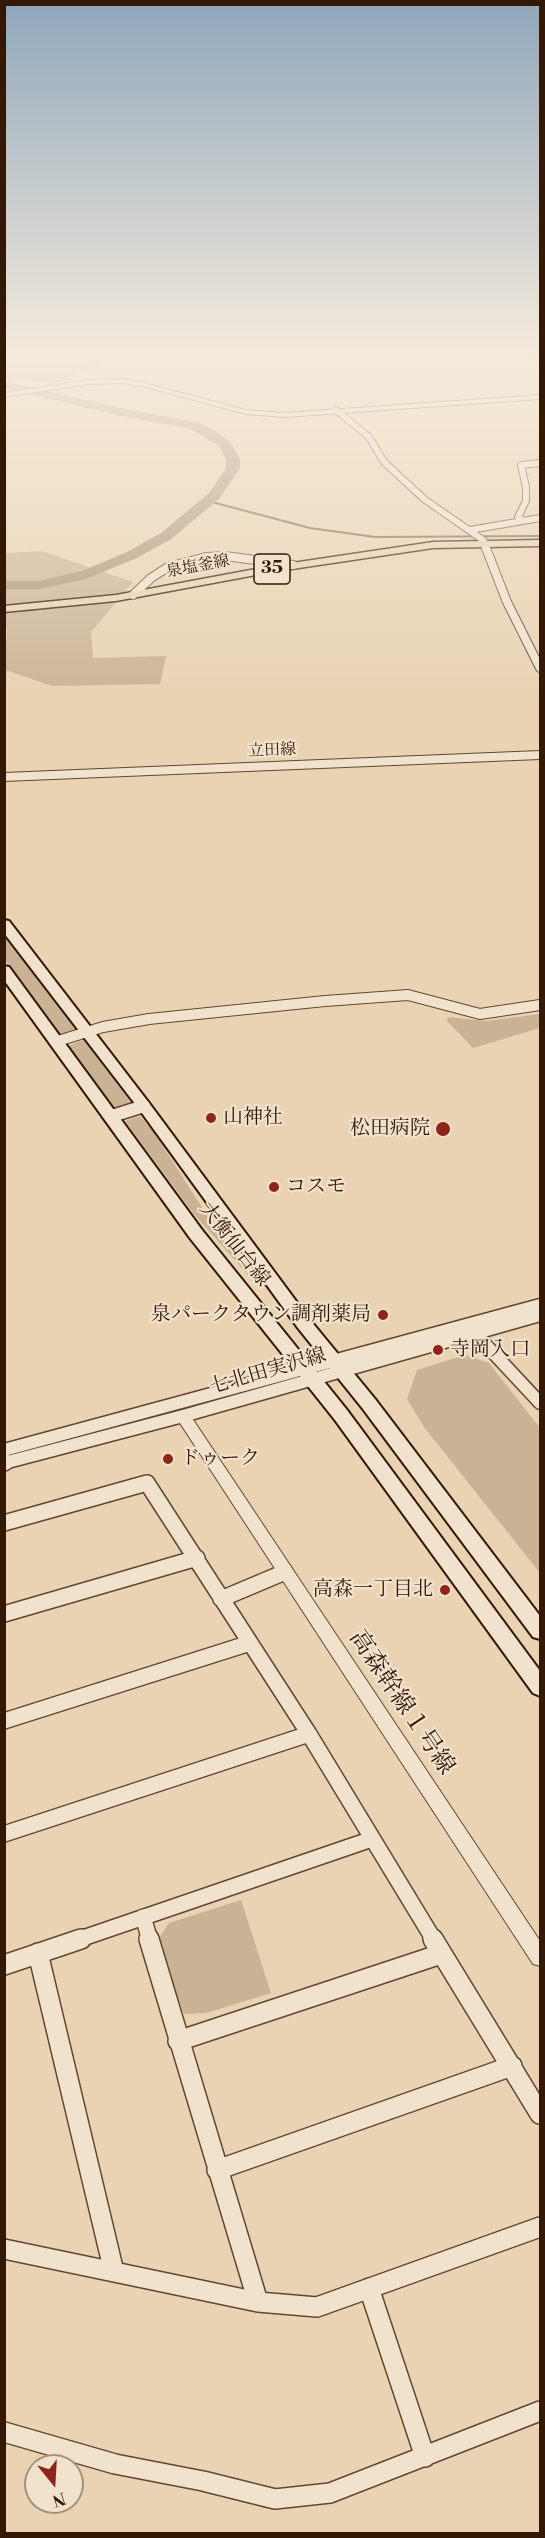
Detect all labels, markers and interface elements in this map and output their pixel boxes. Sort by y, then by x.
street label: 泉塩釜線 [165,551,231,583]
road number: 35 [254,554,290,584]
street label: 立田線 [248,741,296,761]
place label: 山神社 [223,1106,283,1130]
marker: 山神社 [204,1111,218,1125]
place label: 松田病院 [350,1117,430,1141]
marker: 松田病院 [434,1120,452,1138]
place label: コスモ [286,1175,346,1199]
marker: コスモ [267,1180,281,1194]
street label: 大衡仙台線 [194,1198,274,1292]
place label: 泉パークタウン調剤薬局 [151,1303,371,1327]
marker: 泉パークタウン調剤薬局 [376,1308,390,1322]
place label: 寺岡入口 [450,1338,530,1362]
marker: 寺岡入口 [431,1343,445,1357]
street label: 七北田実沢線 [207,1344,329,1400]
place label: ドゥーク [180,1447,260,1471]
marker: ドゥーク [161,1452,175,1466]
place label: 高森一丁目北 [313,1578,433,1602]
marker: 高森一丁目北 [438,1583,452,1597]
street label: 高森幹線１号線 [342,1625,460,1781]
north arrow [24,2454,84,2514]
text: N [50,2488,68,2511]

